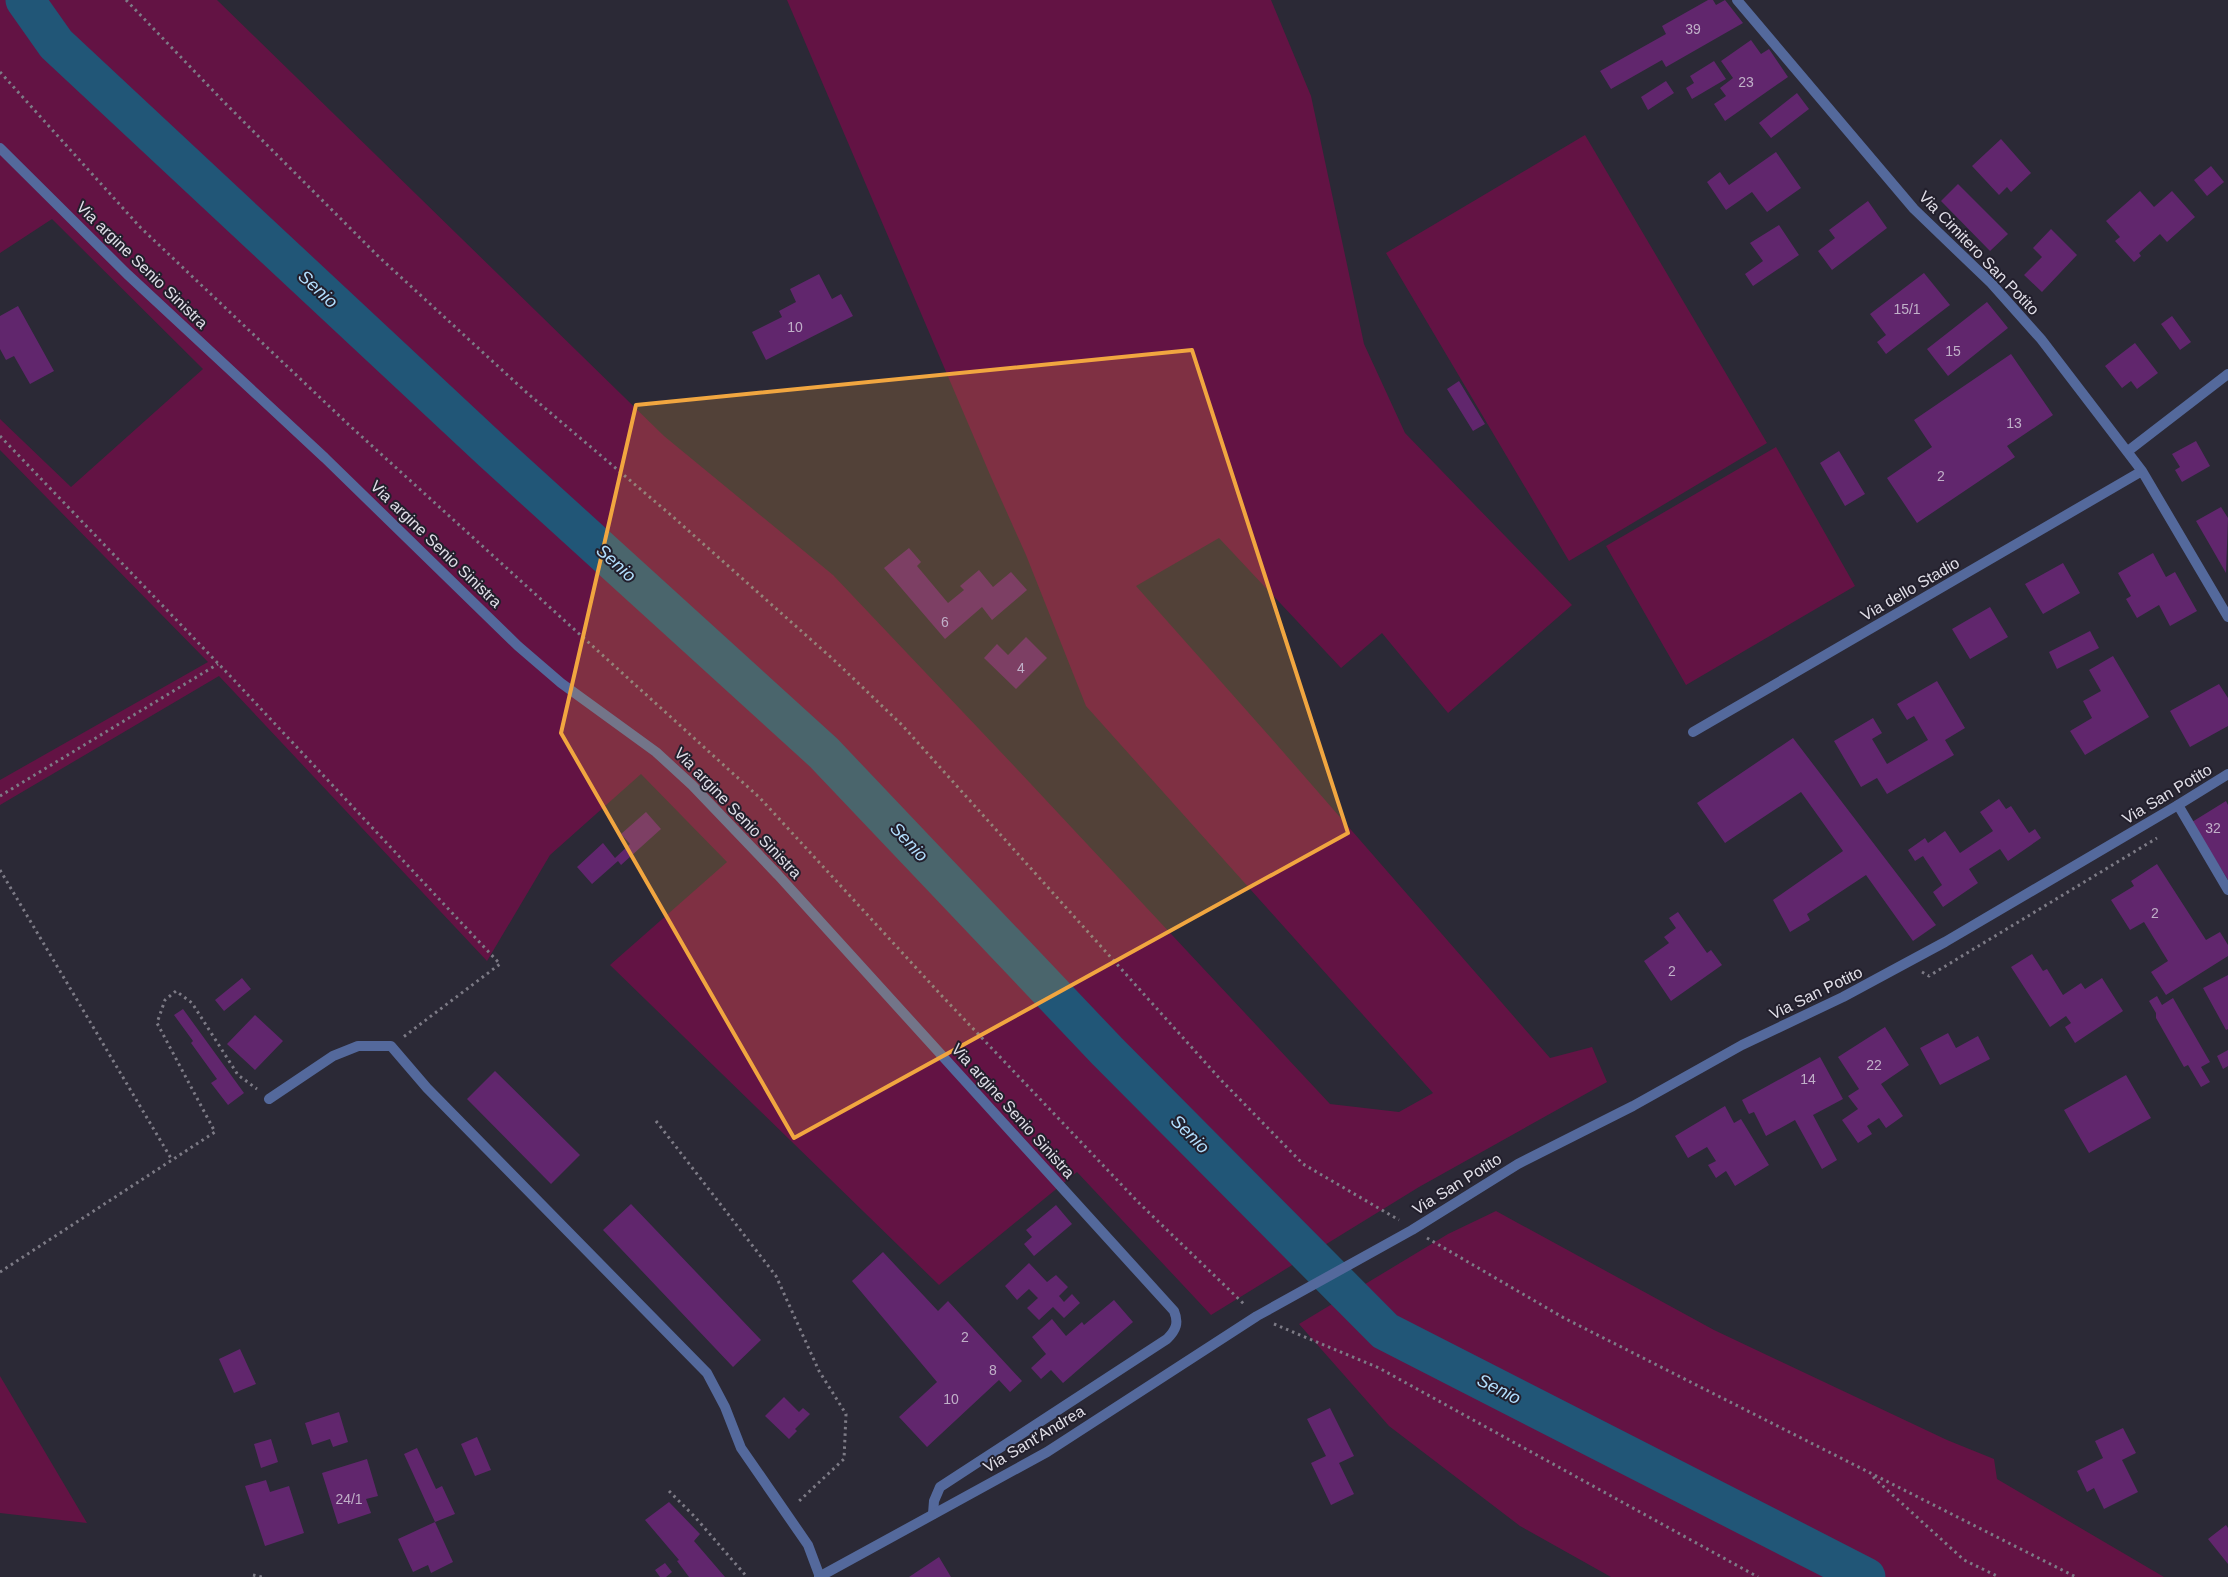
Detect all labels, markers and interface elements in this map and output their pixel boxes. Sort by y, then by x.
house number: 39 [1685,21,1701,37]
house number: 23 [1738,74,1754,90]
street label: Via Cimitero San Potito [1916,188,2043,318]
street label: Via argine Senio Sinistra [73,198,211,332]
water label: Senio [294,266,342,312]
house number: 15/1 [1893,301,1921,317]
house number: 10 [787,319,803,335]
house number: 15 [1945,343,1961,359]
house number: 13 [2006,415,2022,431]
house number: 2 [1937,468,1945,484]
street label: Via argine Senio Sinistra [367,477,505,611]
water label: Senio [592,540,640,586]
street label: Via dello Stadio [1858,554,1962,624]
house number: 6 [941,614,949,630]
house number: 4 [1017,660,1025,676]
street label: Via argine Senio Sinistra [671,744,805,882]
street label: Via San Potito [2119,761,2215,827]
water label: Senio [886,818,932,866]
house number: 32 [2205,820,2221,836]
house number: 2 [2151,905,2159,921]
house number: 2 [1668,963,1676,979]
street label: Via San Potito [1767,963,1865,1023]
street label: Via argine Senio Sinistra [948,1040,1078,1182]
house number: 22 [1866,1057,1882,1073]
house number: 14 [1800,1071,1816,1087]
water label: Senio [1167,1111,1213,1157]
street label: Via San Potito [1410,1150,1504,1218]
house number: 2 [961,1329,969,1345]
house number: 8 [989,1362,997,1378]
water label: Senio [1474,1370,1524,1408]
house number: 10 [943,1391,959,1407]
street label: Via Sant'Andrea [980,1402,1088,1476]
house number: 24/1 [335,1491,363,1507]

